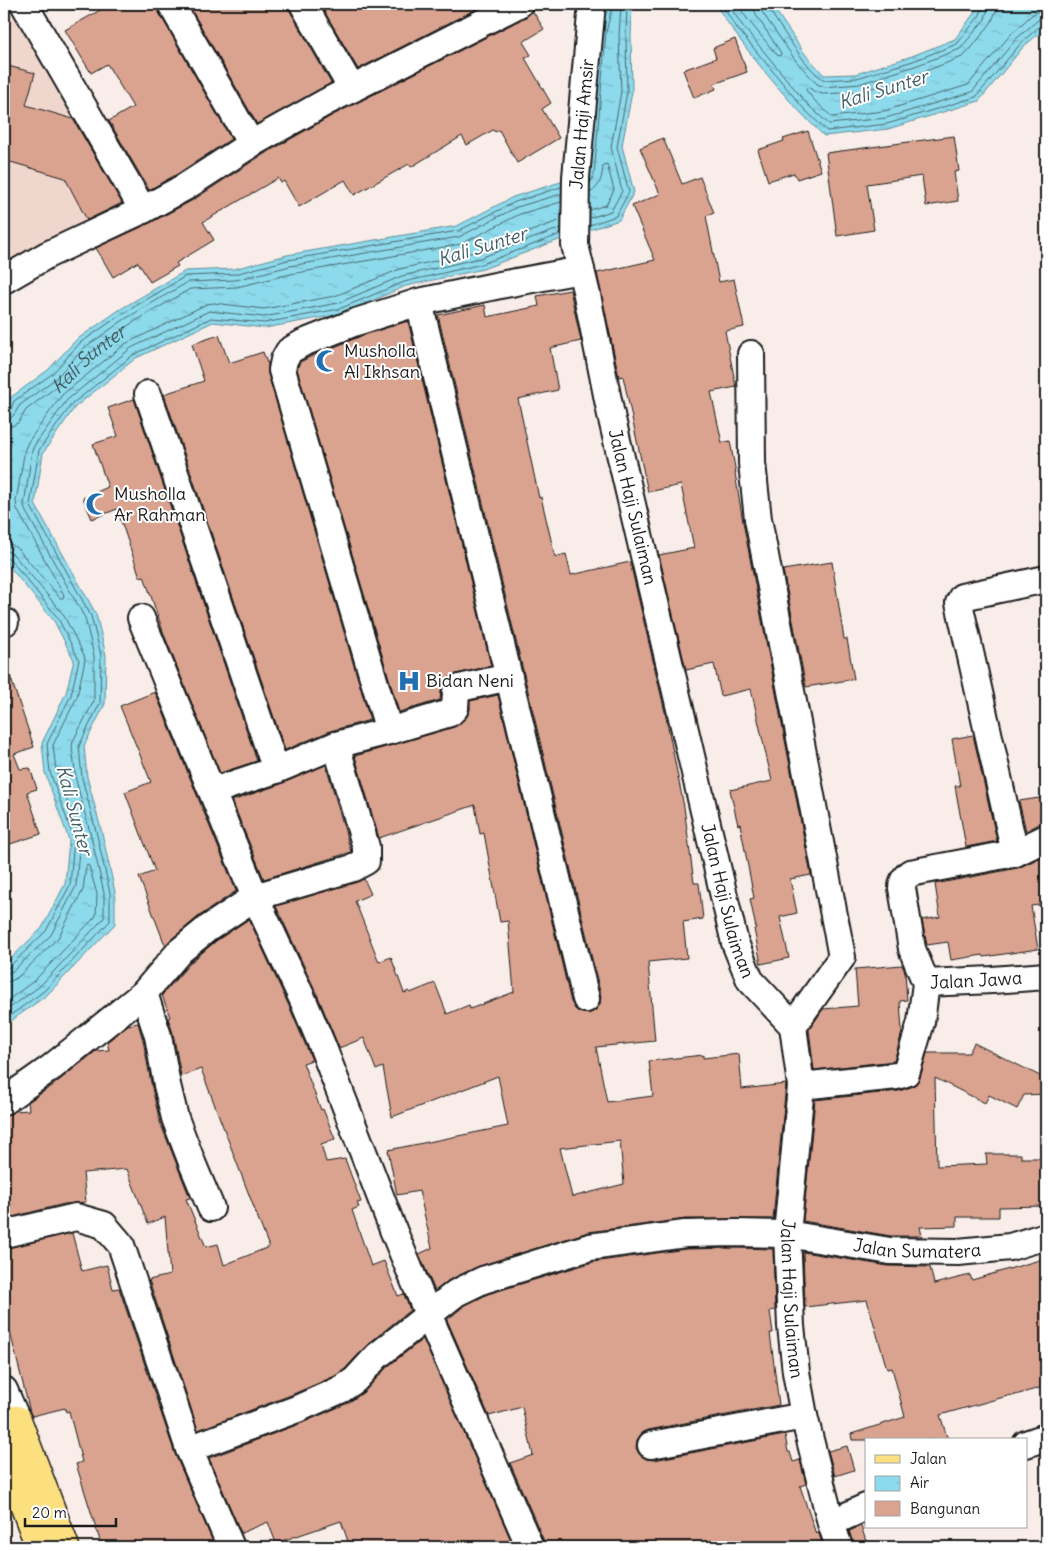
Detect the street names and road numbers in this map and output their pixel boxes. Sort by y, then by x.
street label: Jalan Haji Amsir [564,57,599,190]
street label: Jalan Haji Sulaiman [604,427,663,587]
street label: Jalan Haji Sulaiman [696,821,760,981]
street label: Jalan Jawa [929,966,1023,994]
street label: Jalan Haji Sulaiman [776,1218,809,1380]
street label: Jalan Sumatera [852,1233,982,1263]

